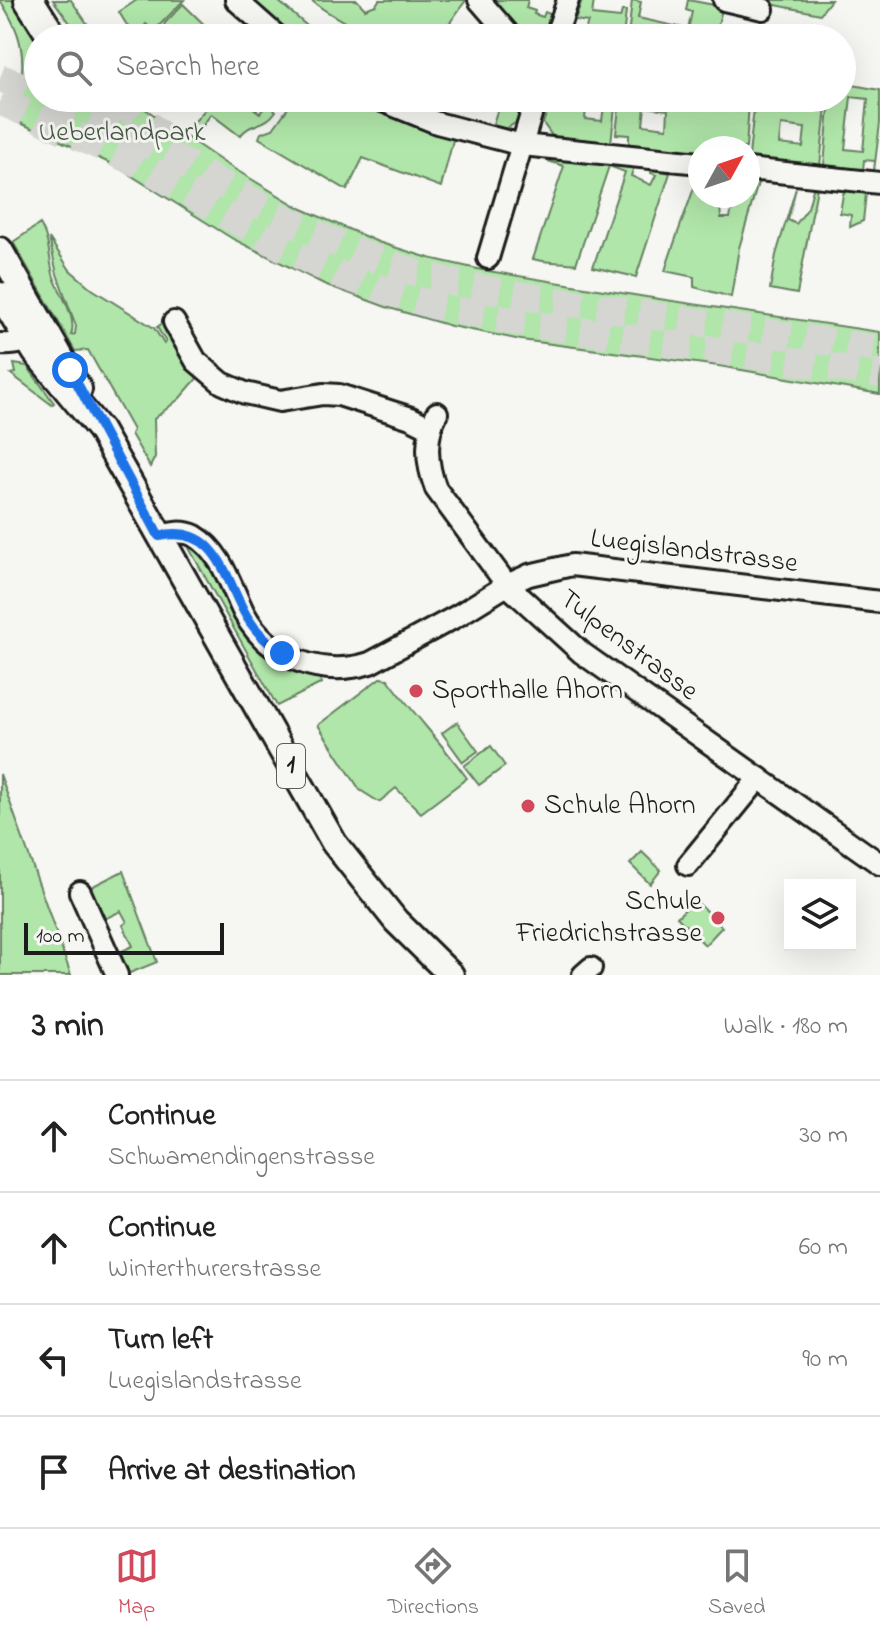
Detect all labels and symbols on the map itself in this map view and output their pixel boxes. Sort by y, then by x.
park label: Ueberlandpark [39,113,206,154]
north arrow [688,136,760,208]
route start [52,352,88,388]
street label: Luegislandstrasse [588,519,800,585]
street label: Tulpenstrasse [550,580,707,712]
route end [264,635,300,671]
place label: Sporthalle Ahorn [432,671,623,712]
marker: Sporthalle Ahorn [407,682,425,700]
road number: 1 [277,744,305,788]
place label: Schule Ahorn [544,786,695,827]
marker: Schule Ahorn [519,797,537,815]
place label: Schule Friedrichstrasse [515,882,702,955]
marker: Schule Friedrichstrasse [709,909,727,927]
scale bar [24,919,224,955]

